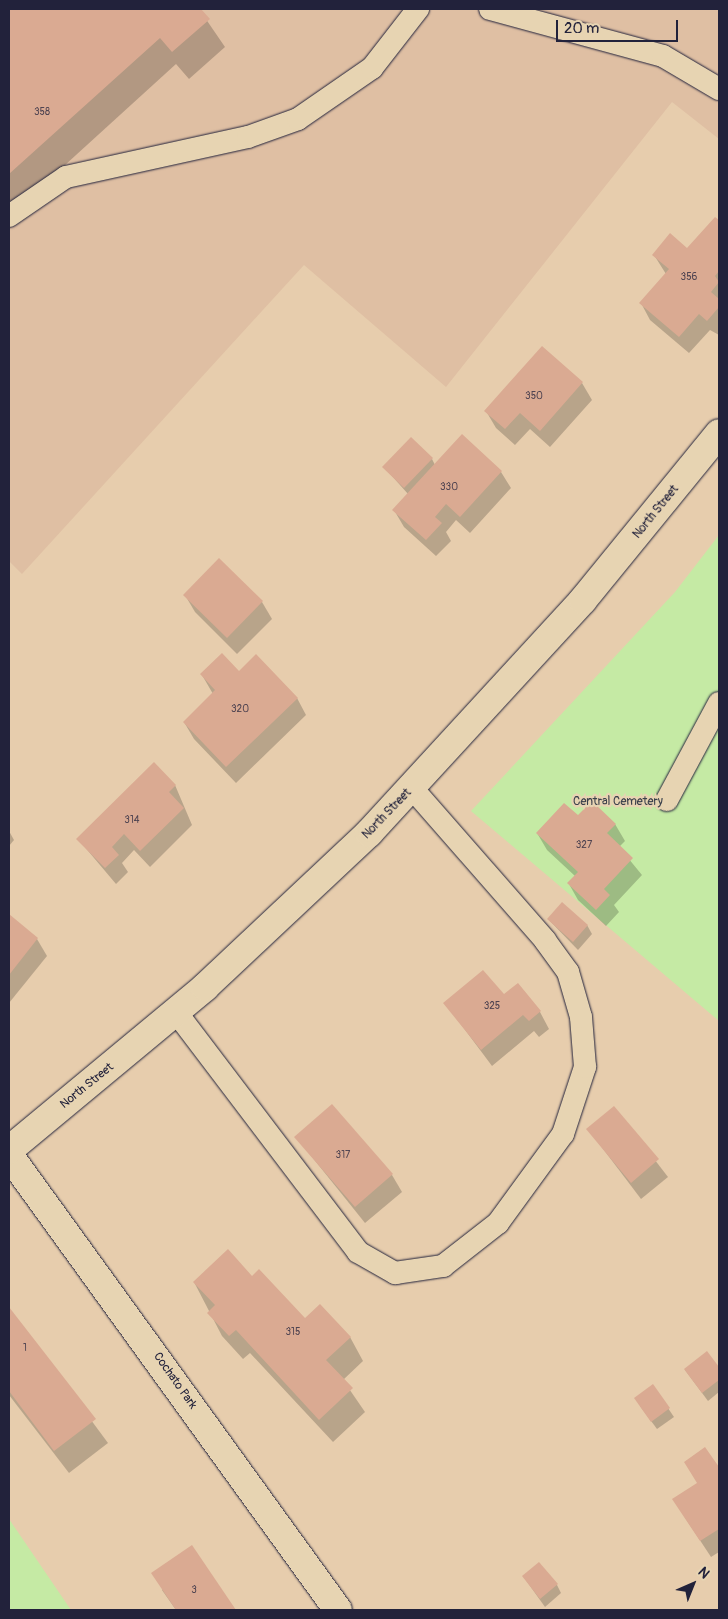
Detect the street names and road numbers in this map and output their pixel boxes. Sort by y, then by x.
street label: North Street [630,482,682,542]
street label: North Street [359,786,415,842]
street label: North Street [57,1060,117,1112]
street label: Cochato Park [150,1350,200,1412]

